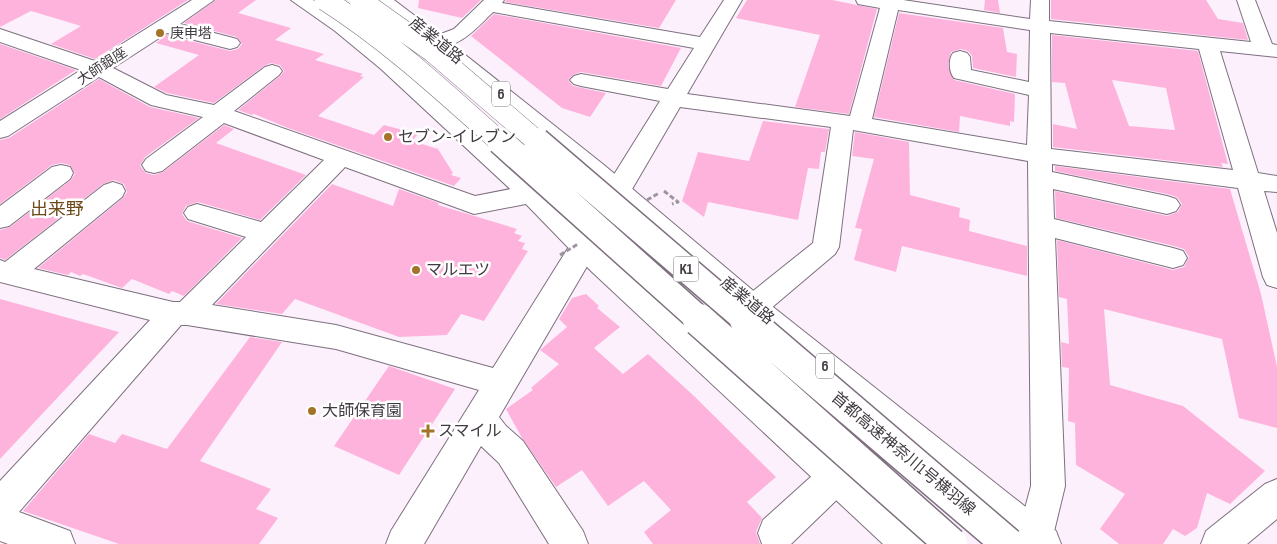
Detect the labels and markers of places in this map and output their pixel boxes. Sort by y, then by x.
place label: 庚申塔 [170,25,212,42]
marker: 庚申塔 [154,27,166,39]
place label: セブン-イレブン [398,128,516,147]
marker: セブン-イレブン [382,131,394,143]
place label: マルエツ [426,261,490,280]
marker: マルエツ [410,264,422,276]
place label: 大師保育園 [322,402,402,421]
marker: 大師保育園 [306,405,318,417]
place label: スマイル [438,422,502,441]
marker: スマイル [422,425,434,437]

